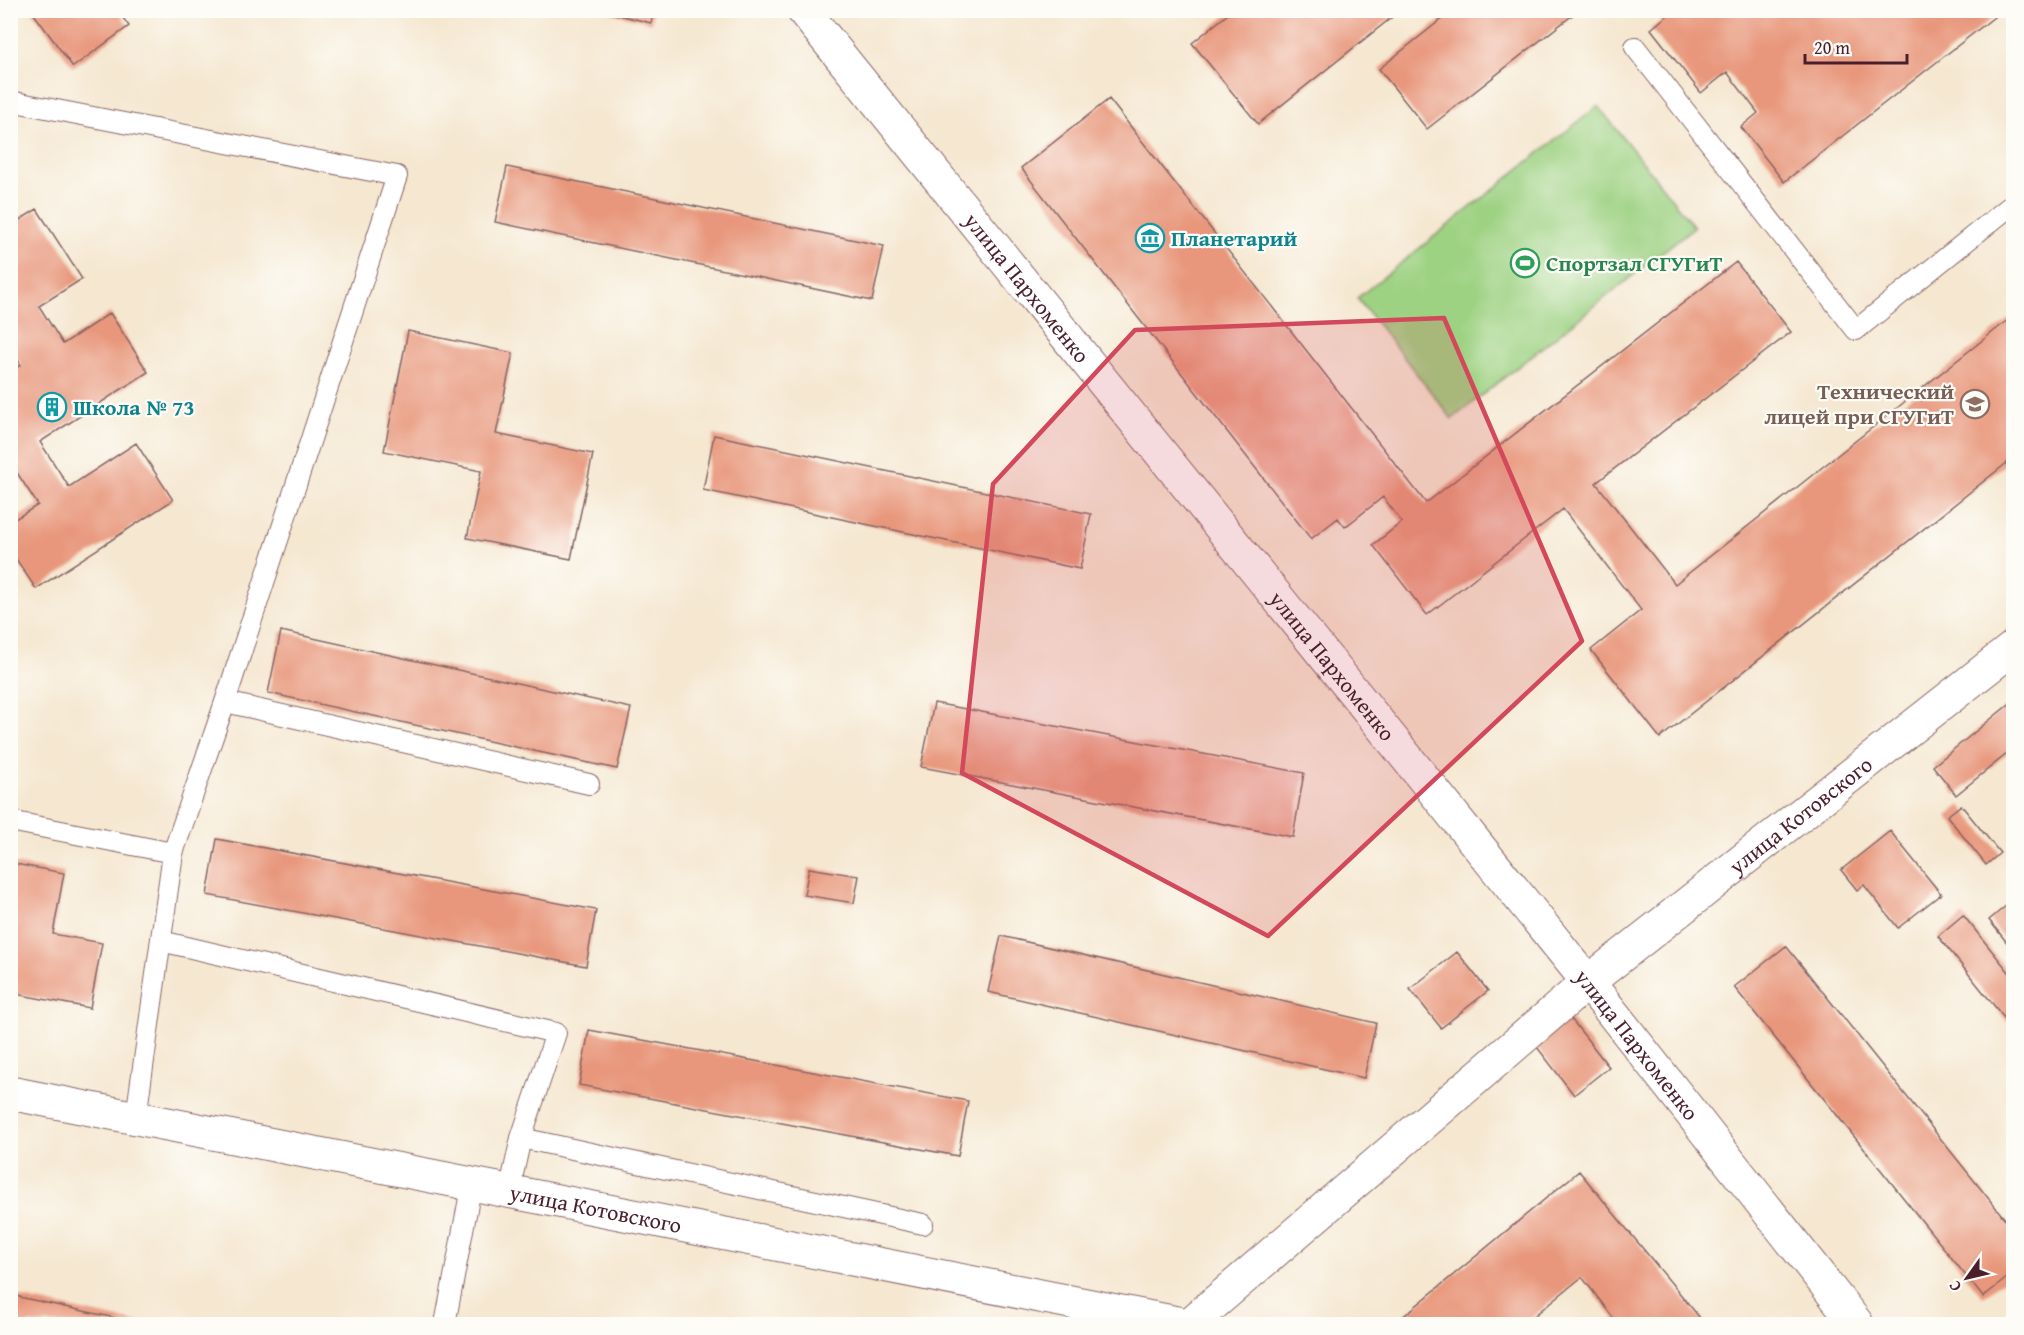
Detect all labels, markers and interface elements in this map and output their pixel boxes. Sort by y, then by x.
scale bar [1805,27,1907,65]
text: 20 m [1814,34,1850,61]
street label: улица Пархоменко [956,205,1098,370]
museum icon: Планетарий [1134,222,1166,254]
place label: Планетарий [1171,222,1298,254]
sports icon: Спортзал СГУГиТ [1509,247,1541,279]
place label: Спортзал СГУГиТ [1546,247,1722,279]
place label: Технический лицей при СГУГиТ [1764,375,1954,432]
school or university icon: Технический лицей при СГУГиТ [1959,388,1991,420]
building icon: Школа № 73 [36,391,68,423]
place label: Школа № 73 [73,391,195,423]
street label: улица Пархоменко [1262,583,1403,748]
street label: улица Котовского [1721,748,1879,882]
street label: улица Пархоменко [1567,961,1707,1127]
street label: улица Котовского [506,1176,685,1241]
north arrow [1937,1248,1997,1308]
text: С [1942,1276,1967,1297]

